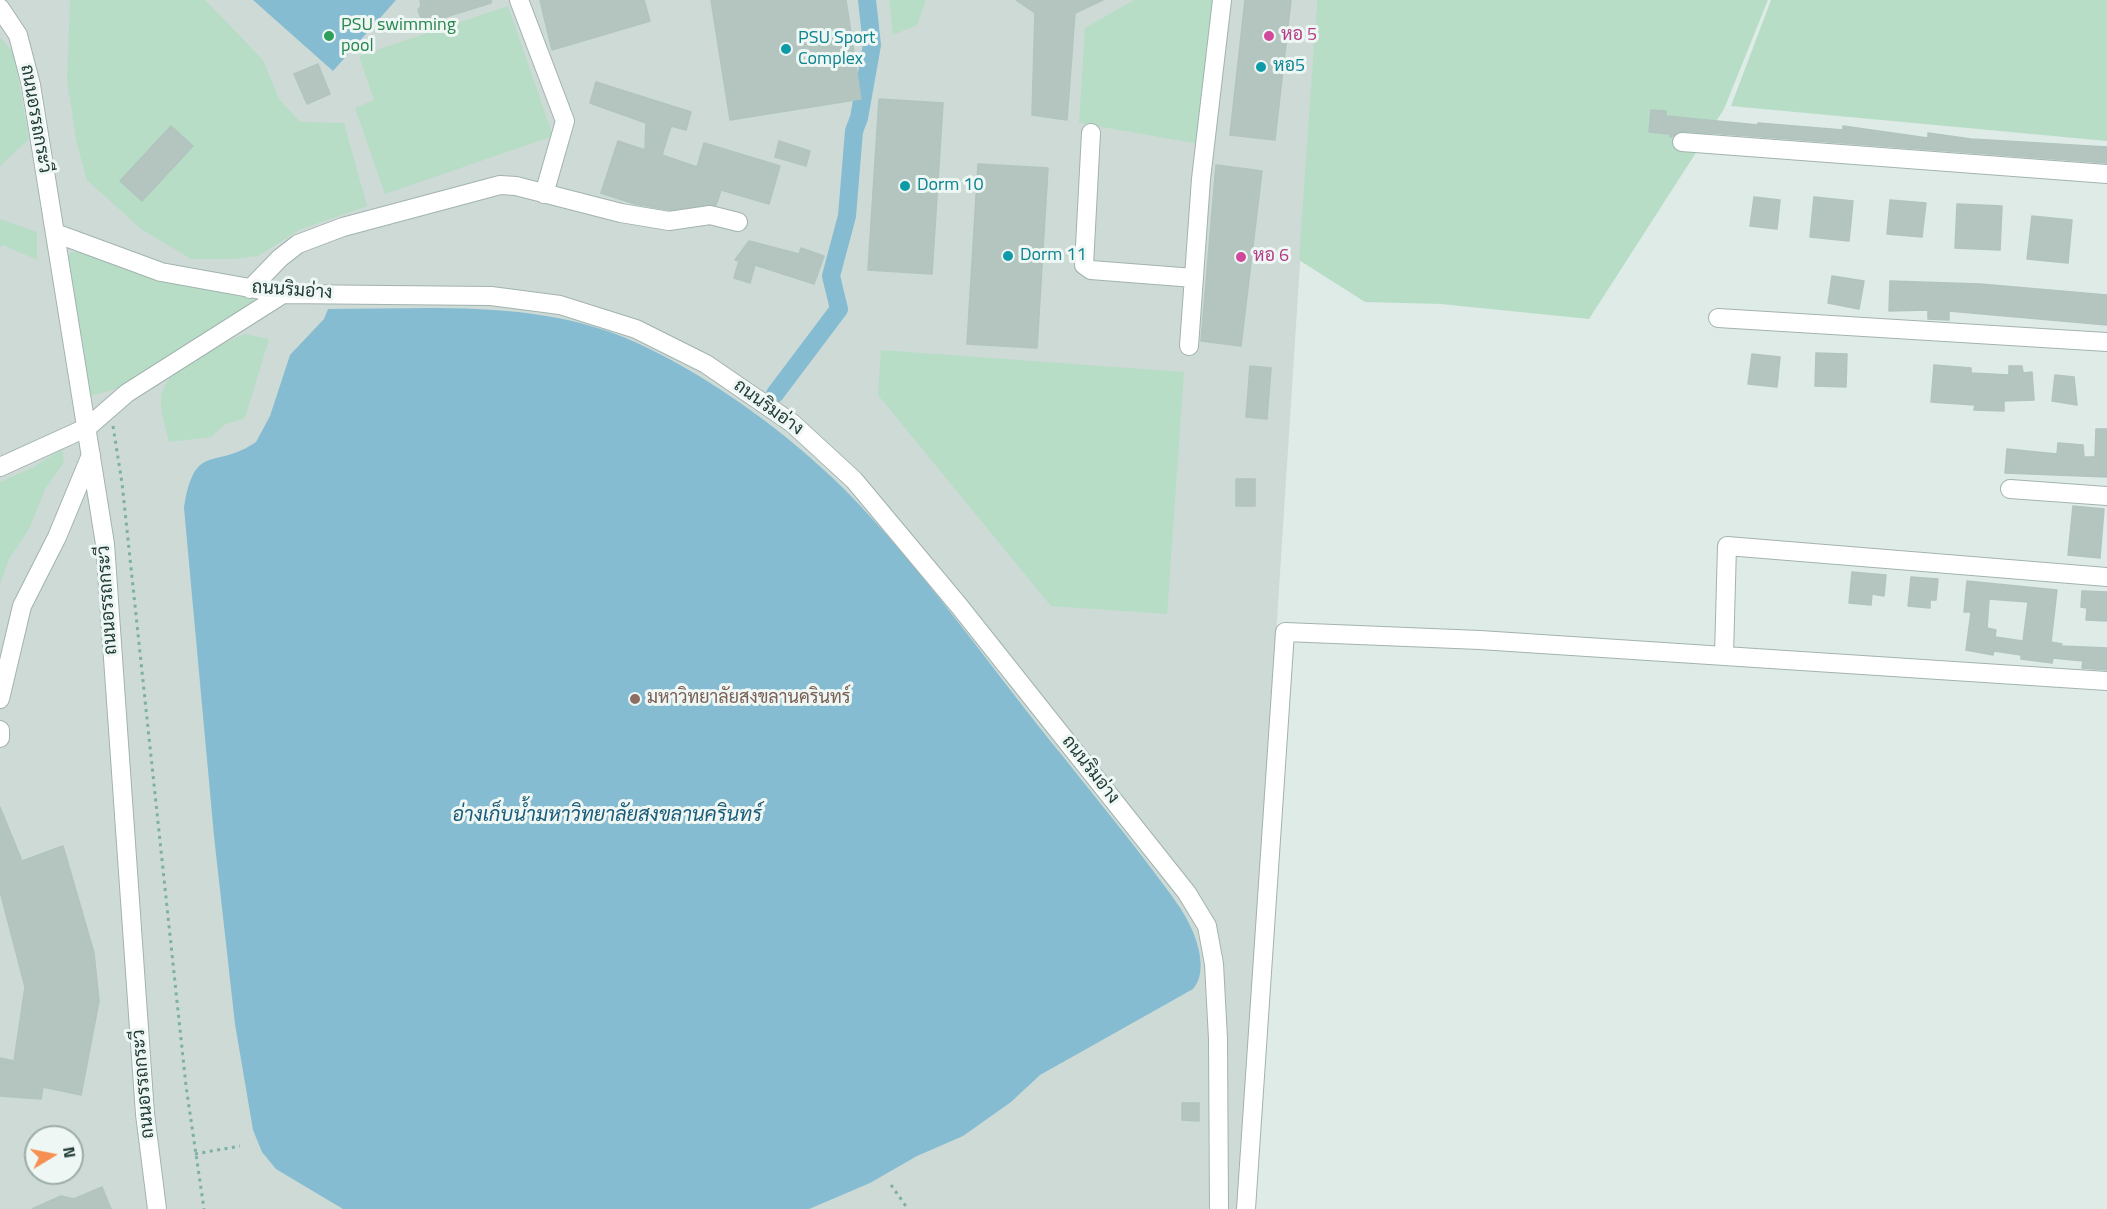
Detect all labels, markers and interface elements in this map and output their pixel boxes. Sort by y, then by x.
place label: PSU swimming pool [341,15,456,57]
place label: หอ 5 [1281,25,1317,47]
place label: PSU Sport Complex [798,28,875,70]
marker: PSU swimming pool [322,29,336,43]
marker: หอ 5 [1262,29,1276,43]
marker: PSU Sport Complex [779,42,793,56]
place label: หอ5 [1273,56,1305,78]
marker: หอ5 [1254,60,1268,74]
street label: ถนนอรรถกระวี [15,63,55,175]
place label: Dorm 10 [917,175,984,197]
marker: Dorm 10 [898,179,912,193]
place label: Dorm 11 [1020,245,1087,267]
place label: หอ 6 [1253,246,1289,268]
marker: Dorm 11 [1001,249,1015,263]
marker: หอ 6 [1234,250,1248,264]
street label: ถนนริมอ่าง [251,277,333,305]
street label: ถนนริมอ่าง [729,376,807,440]
street label: ถนนอรรถกระวี [93,545,123,655]
place label: มหาวิทยาลัยสงขลานครินทร์ [647,688,851,710]
marker: มหาวิทยาลัยสงขลานครินทร์ [628,692,642,706]
street label: ถนนริมอ่าง [1057,732,1123,808]
water label: อ่างเก็บน้ำมหาวิทยาลัยสงขลานครินทร์ [452,804,762,828]
street label: ถนนอรรถกระวี [128,1028,160,1140]
north arrow [24,1125,84,1185]
text: N [57,1145,83,1160]

